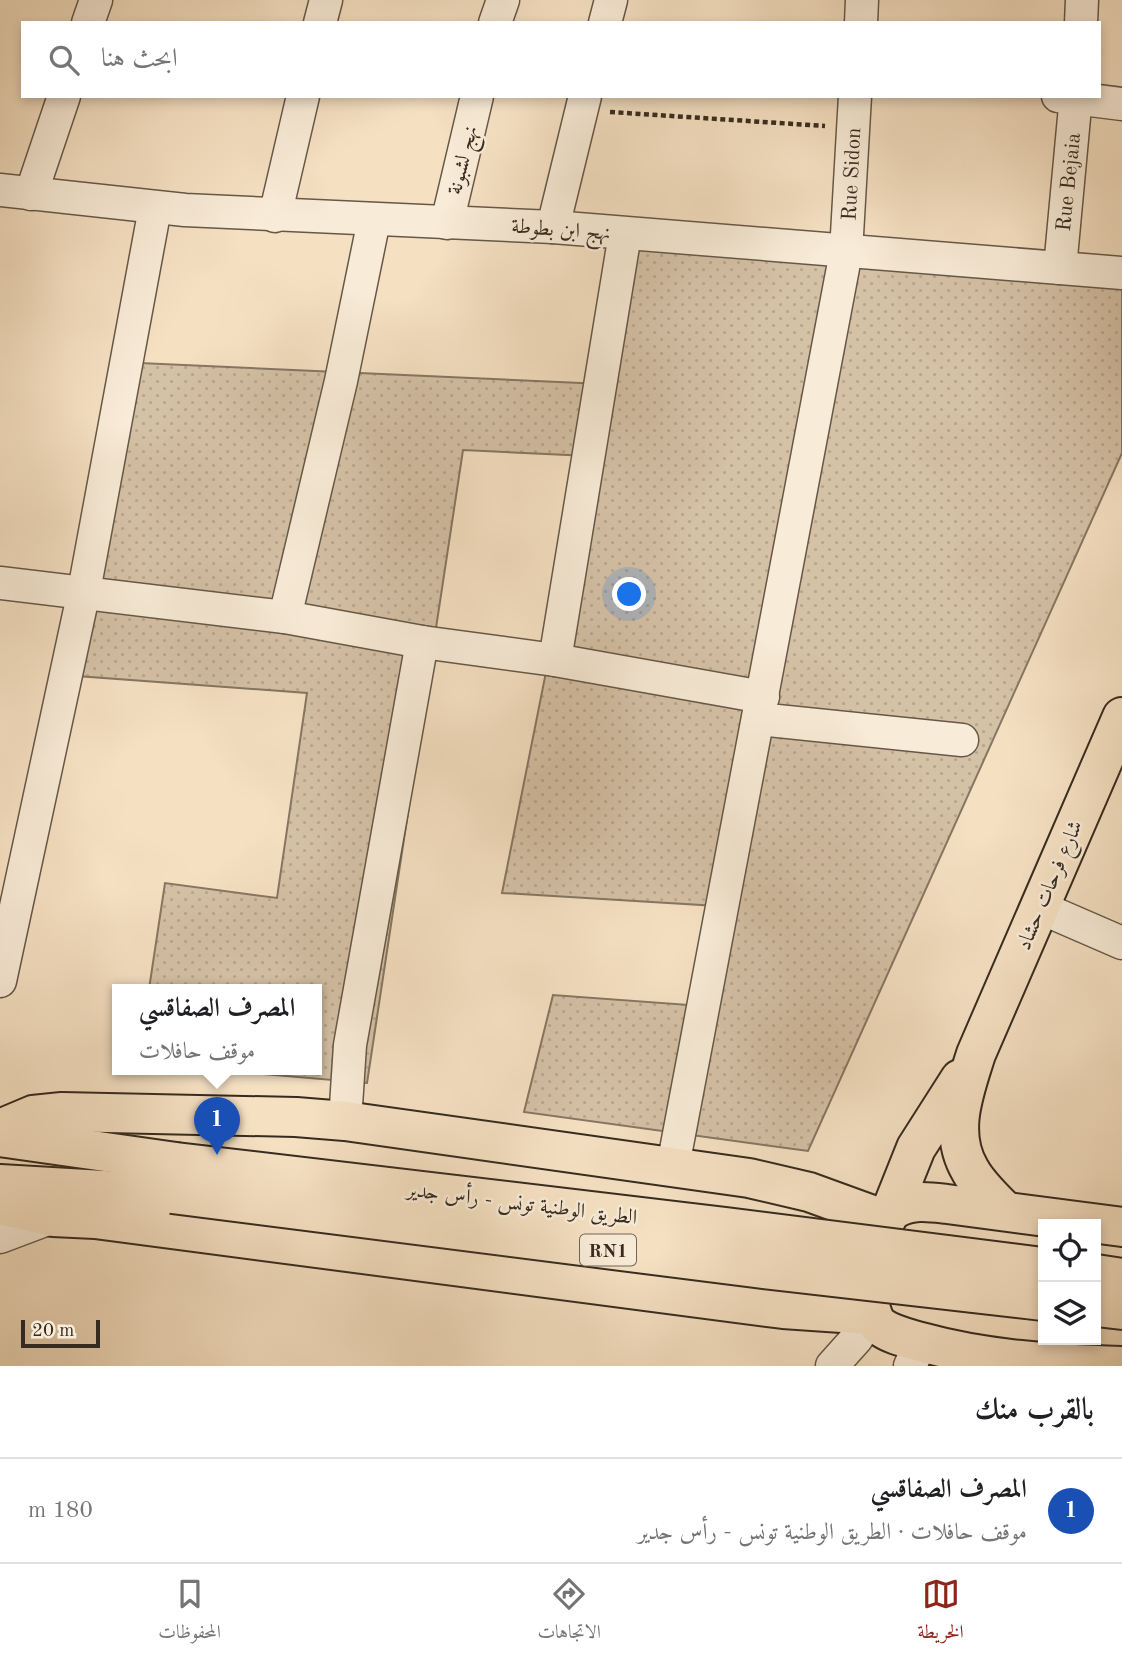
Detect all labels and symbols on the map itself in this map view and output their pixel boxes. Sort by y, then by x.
street label: نهج لشبونة [445,124,489,199]
street label: Rue Sidon [840,127,865,221]
street label: Rue Bejaia [1054,132,1085,233]
street label: نهج ابن بطوطة [510,217,611,251]
your location [612,577,646,611]
street label: شارع فرحات حشاد [1014,818,1093,956]
pin: 1 [194,1097,240,1155]
street label: الطريق الوطنية تونس - رأس جدير [403,1174,639,1231]
road number: RN1 [580,1234,636,1266]
scale bar [21,1317,100,1349]

